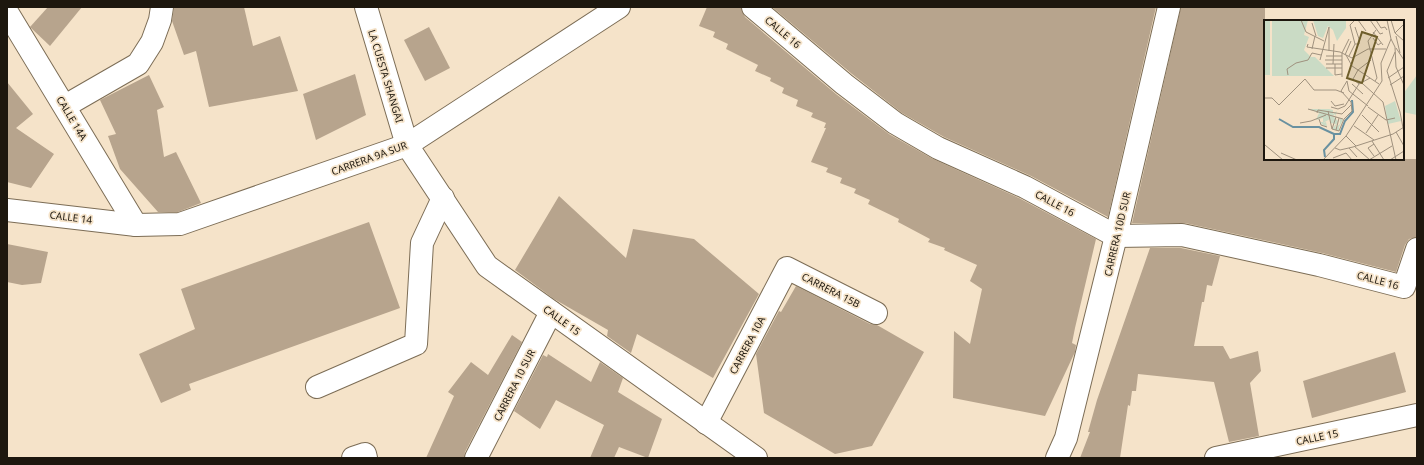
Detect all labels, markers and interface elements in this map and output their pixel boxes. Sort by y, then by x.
street label: CALLE 16 [762,13,804,51]
inset map [1264,20,1404,160]
street label: LA CUESTA SHANGAI [365,28,407,124]
street label: CALLE 14A [53,93,91,143]
street label: CARRERA 9A SUR [329,138,410,178]
street label: CALLE 16 [1033,187,1077,219]
street label: CARRERA 10D SUR [1100,190,1134,278]
street label: CALLE 14 [49,207,93,227]
street label: CALLE 16 [1356,268,1401,292]
street label: CARRERA 15B [799,269,863,311]
street label: CALLE 15 [541,302,584,338]
street label: CARRERA 10A [726,313,768,376]
street label: CARRERA 10 SUR [490,346,539,423]
street label: CALLE 15 [1295,426,1340,448]

